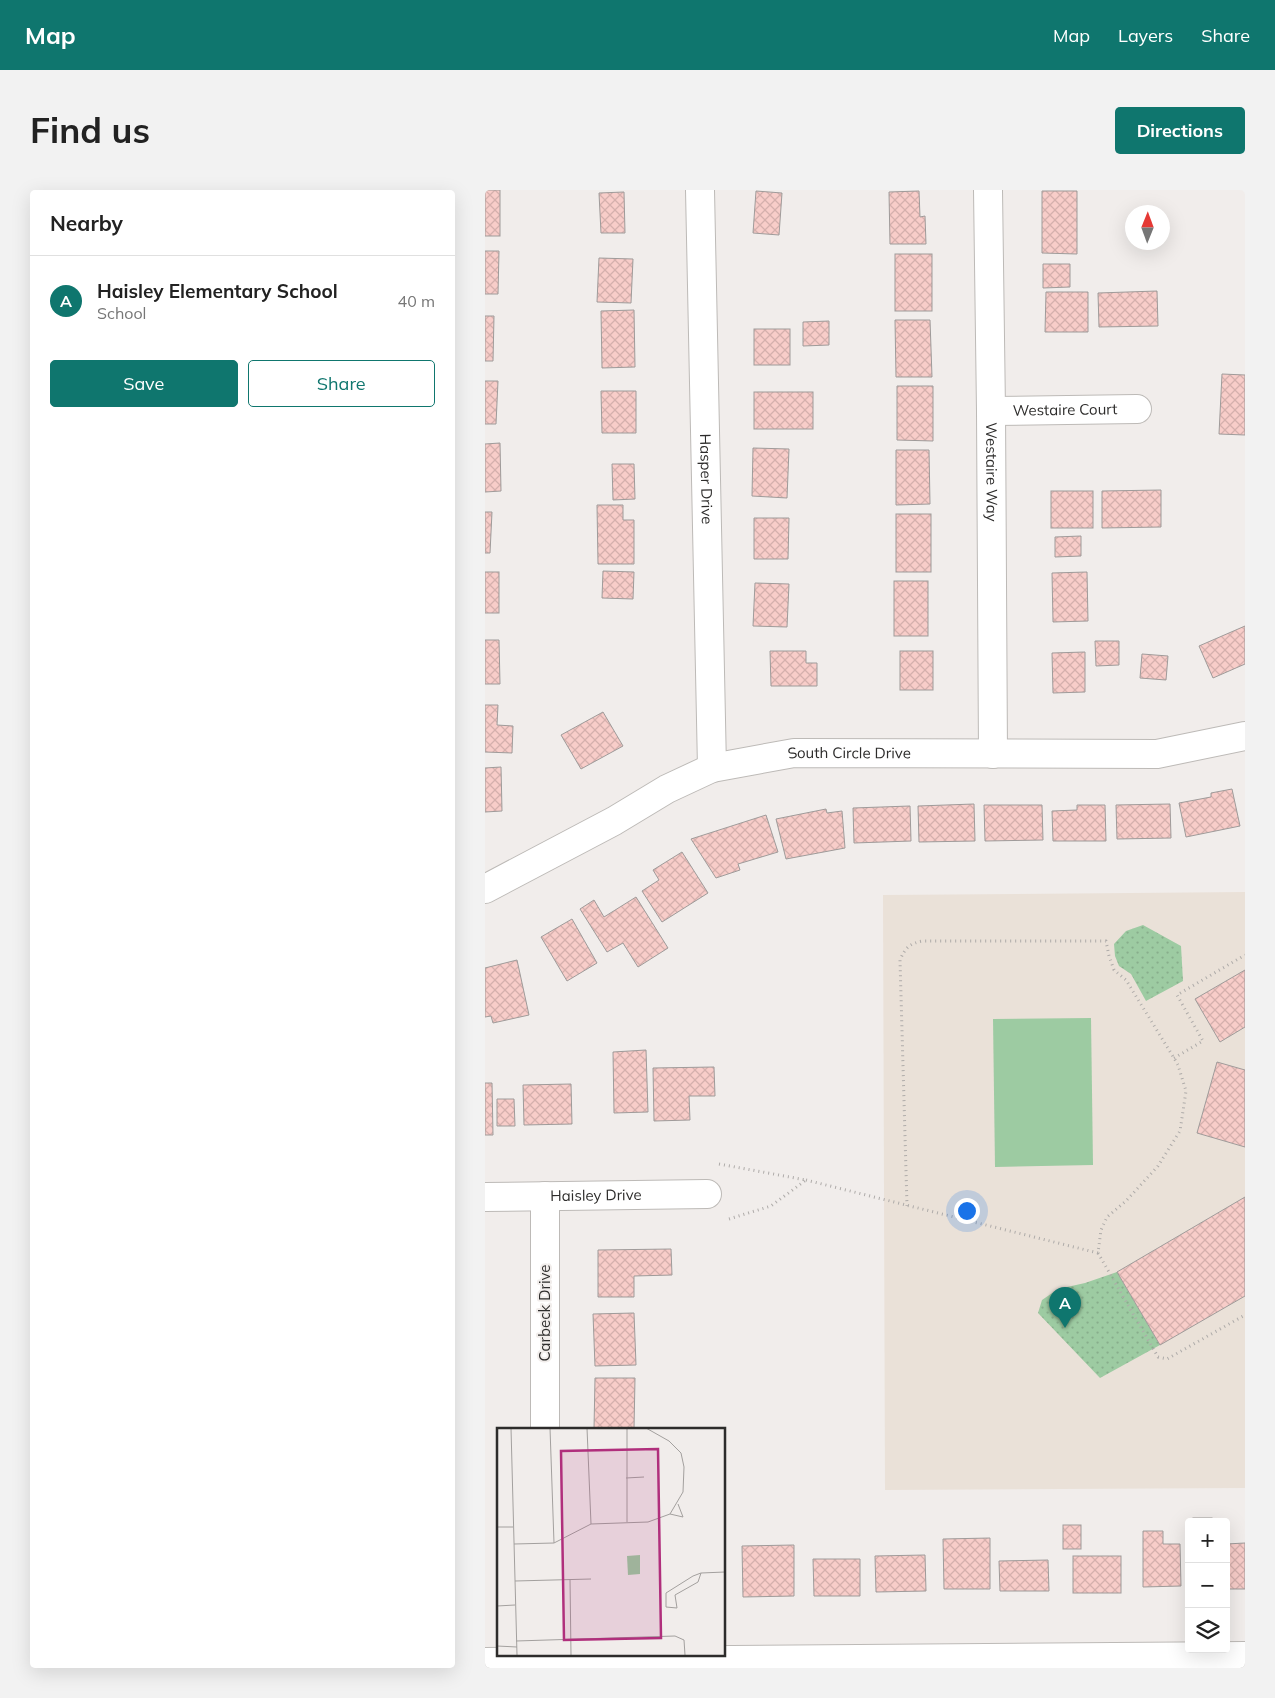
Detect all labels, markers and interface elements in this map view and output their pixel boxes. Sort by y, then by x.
text: Map [25,20,76,50]
text: Map [1053,24,1090,47]
text: Layers [1118,24,1173,47]
text: Share [1201,24,1250,47]
button: Directions [1115,107,1245,154]
text: Find us [30,108,150,152]
north arrow [1125,205,1170,250]
text: Nearby [50,210,123,236]
text: Haisley Elementary School [97,279,338,303]
text: A [60,291,72,311]
text: 40 m [398,291,435,311]
text: School [97,303,146,323]
button: Save [50,360,238,407]
button: Share [248,360,435,407]
street label: Westaire Court [1012,399,1117,420]
street label: Westaire Way [982,422,1002,522]
street label: Hasper Drive [696,433,717,525]
street label: South Circle Drive [786,743,911,763]
street label: Haisley Drive [550,1185,642,1205]
your location [954,1198,980,1224]
street label: Carbeck Drive [535,1265,554,1361]
pin: A [1049,1287,1081,1328]
inset map [497,1428,725,1656]
map controls [1185,1518,1230,1653]
button: + [1185,1518,1230,1563]
button: − [1185,1563,1230,1608]
button: layers [1185,1608,1230,1653]

